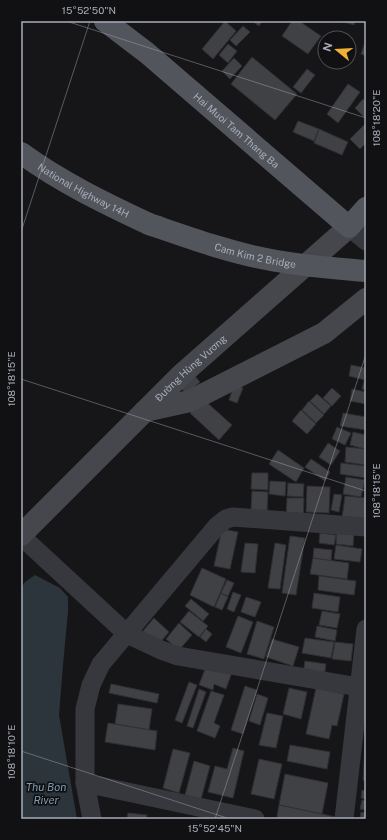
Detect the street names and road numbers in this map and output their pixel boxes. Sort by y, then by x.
street label: Hai Muoi Tam Thang Ba [191,90,282,170]
street label: National Highway 14H [36,160,131,220]
street label: Cam Kim 2 Bridge [213,240,297,270]
street label: Đường Hùng Vương [152,332,229,404]

